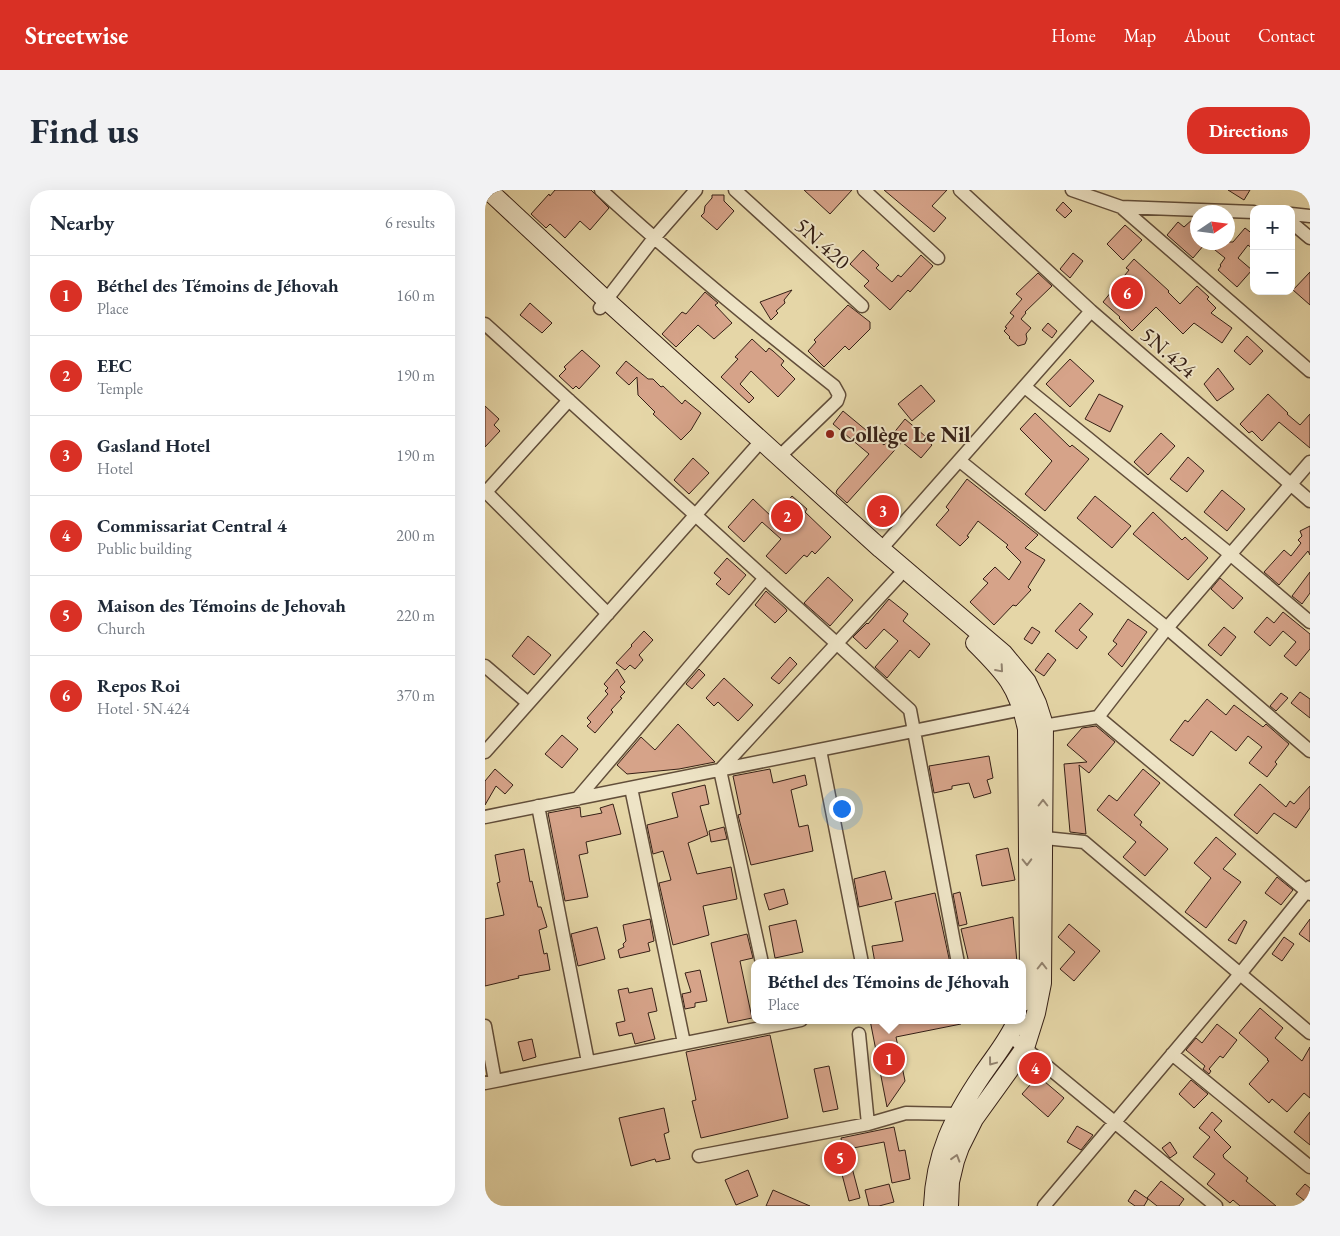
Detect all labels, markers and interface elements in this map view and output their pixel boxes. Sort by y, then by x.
text: Streetwise [25,20,128,51]
text: Home [1051,24,1096,47]
text: Map [1124,24,1156,47]
text: About [1184,24,1230,47]
text: Contact [1258,24,1315,47]
button: Directions [1187,107,1310,154]
text: Find us [30,108,139,153]
north arrow [1190,205,1235,250]
map controls [1250,205,1295,295]
button: + [1250,205,1295,250]
text: Nearby [50,209,114,236]
street label: 5N.420 [789,211,857,276]
text: 6 results [385,212,435,233]
button: − [1250,250,1295,295]
text: Béthel des Témoins de Jéhovah [97,273,339,298]
pin: 6 [1111,274,1143,312]
text: 1 [62,285,70,306]
text: 160 m [396,285,435,306]
text: Place [97,298,129,319]
street label: 5N.424 [1135,320,1203,385]
text: EEC [97,353,132,378]
text: 2 [62,365,70,386]
text: 190 m [396,365,435,386]
text: Temple [97,378,143,399]
place label: Collège Le Nil [840,420,971,449]
marker: Collège Le Nil [824,428,836,440]
text: Gasland Hotel [97,433,210,458]
text: 3 [62,445,70,466]
text: 190 m [396,445,435,466]
text: Hotel [97,458,133,479]
pin: 3 [867,492,899,530]
pin: 2 [771,497,803,535]
text: Commissariat Central 4 [97,513,287,538]
text: 4 [62,525,70,546]
text: 200 m [396,525,435,546]
text: Public building [97,538,192,559]
text: Maison des Témoins de Jehovah [97,593,346,618]
text: 5 [62,605,70,626]
text: 220 m [396,605,435,626]
text: Church [97,618,145,639]
one-way arrow [994,663,1003,672]
text: Repos Roi [97,673,180,698]
text: 6 [62,685,70,706]
text: 370 m [396,685,435,706]
text: Hotel · 5N.424 [97,698,190,719]
your location [829,796,855,822]
one-way arrow [1038,799,1048,806]
one-way arrow [1022,859,1032,867]
popup [751,959,1026,1024]
one-way arrow [1037,961,1047,969]
text: Béthel des Témoins de Jéhovah [768,969,1009,994]
text: Place [768,994,799,1015]
pin: 1 [873,1040,905,1078]
pin: 4 [1019,1049,1051,1087]
one-way arrow [989,1056,997,1065]
pin: 5 [824,1139,856,1177]
one-way arrow [951,1154,961,1163]

